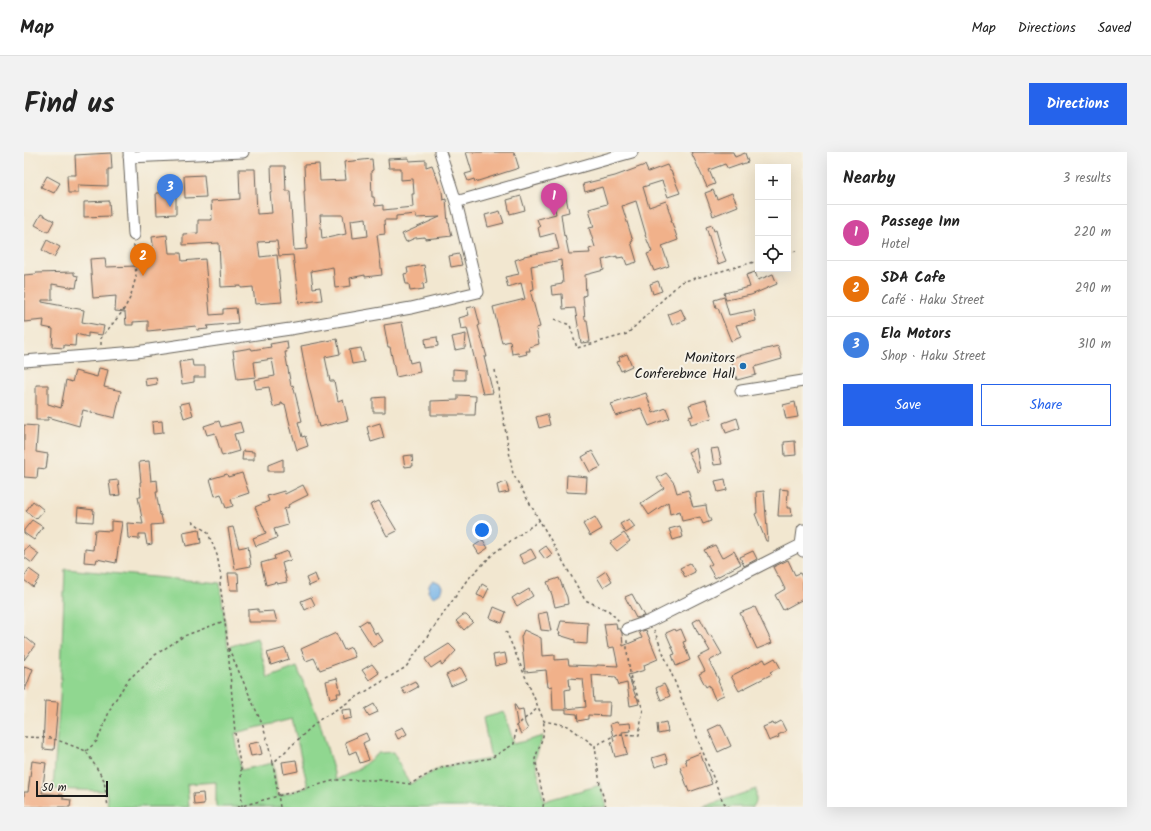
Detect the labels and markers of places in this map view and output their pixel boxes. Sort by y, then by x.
pin: 3 [157,174,183,207]
pin: 1 [541,183,567,216]
pin: 2 [130,243,156,276]
place label: Monitors Conferebnce Hall [635,347,736,385]
marker: Monitors Conferebnce Hall [738,361,748,371]

